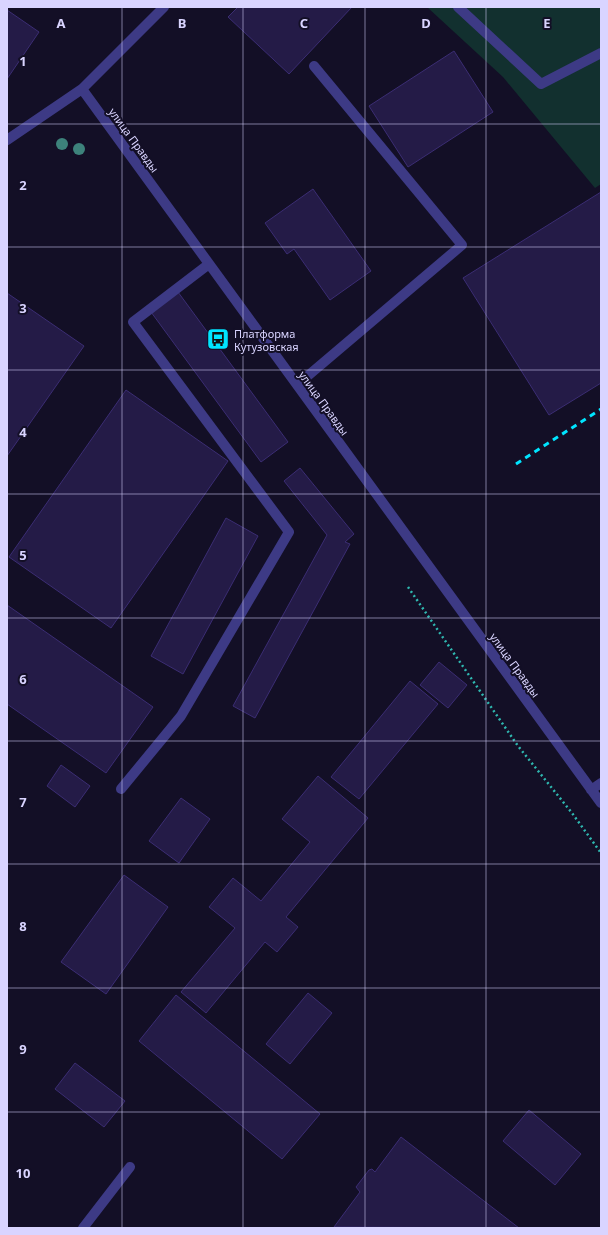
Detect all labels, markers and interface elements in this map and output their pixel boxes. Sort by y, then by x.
text: A [57,14,66,32]
text: B [178,14,186,32]
text: C [300,14,308,32]
text: D [421,14,431,32]
text: E [543,14,551,32]
text: 1 [19,52,27,70]
street label: улица Правды [106,105,162,175]
text: 2 [19,176,27,194]
text: 3 [19,299,27,317]
bus stop icon: Платформа Кутузовская [205,326,231,352]
place label: Платформа Кутузовская [234,326,299,354]
street label: улица Правды [296,368,352,438]
text: 4 [19,423,27,441]
text: 5 [19,546,27,564]
street label: улица Правды [487,630,543,700]
text: 6 [19,670,27,688]
text: 7 [19,793,27,811]
text: 8 [19,917,27,935]
text: 9 [19,1040,27,1058]
text: 10 [16,1164,30,1182]

